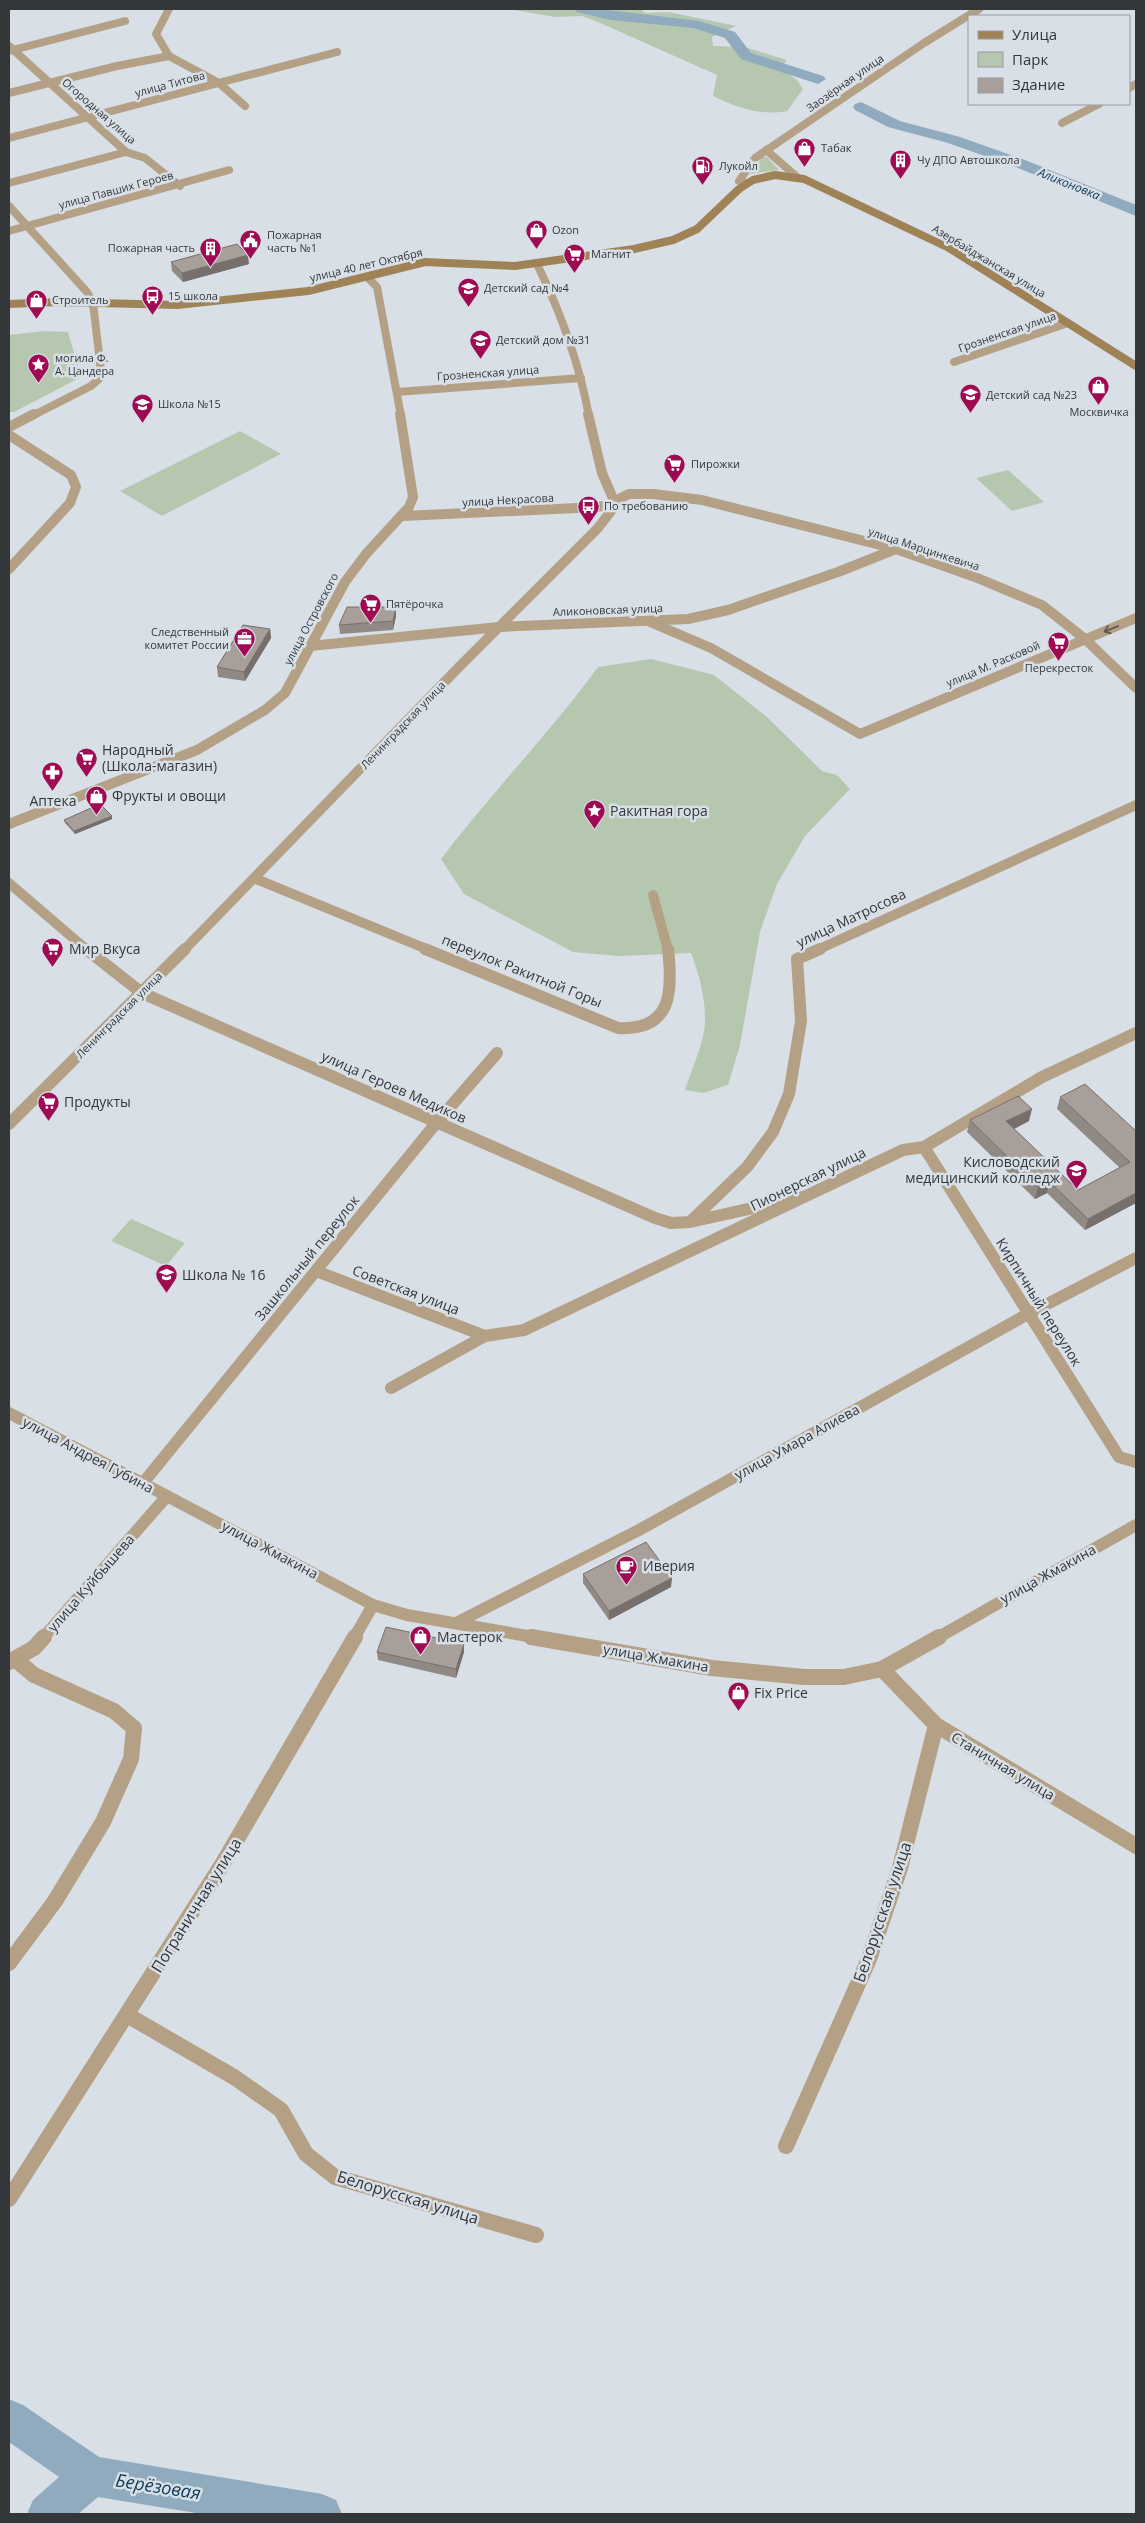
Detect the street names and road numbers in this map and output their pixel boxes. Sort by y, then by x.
street label: Заозёрная улица [803,50,886,115]
street label: улица Титова [133,67,207,100]
street label: Огородная улица [59,74,139,147]
street label: улица Павших Героев [57,167,175,212]
street label: Азербайджанская улица [930,221,1049,301]
street label: улица 40 лет Октября [308,244,424,285]
street label: Грозненская улица [956,308,1058,355]
street label: Грозненская улица [436,361,540,384]
street label: улица Некрасова [462,490,554,509]
street label: улица Марцинкевича [867,523,982,574]
street label: улица Островского [280,570,341,667]
street label: Аликоновская улица [553,600,663,619]
street label: улица М. Расковой [944,637,1042,690]
street label: Ленинградская улица [357,678,449,772]
street label: улица Матросова [793,884,909,951]
street label: переулок Ракитной Горы [439,930,605,1011]
street label: Ленинградская улица [72,968,165,1061]
street label: улица Героев Медиков [319,1046,470,1127]
street label: Пионерская улица [747,1142,869,1215]
street label: Зашкольный переулок [250,1190,364,1324]
street label: Кирпичный переулок [992,1234,1087,1370]
street label: Советская улица [350,1260,462,1319]
street label: улица Умара Алиева [731,1399,863,1484]
street label: улица Андрея Губина [19,1412,157,1497]
street label: улица Жмакина [219,1516,322,1583]
street label: улица Куйбышева [43,1530,138,1636]
street label: улица Жмакина [996,1539,1099,1608]
street label: улица Жмакина [602,1639,710,1676]
street label: Станичная улица [948,1727,1059,1804]
street label: Пограничная улица [146,1833,246,1977]
street label: Белорусская улица [848,1839,916,1985]
street label: Белорусская улица [334,2165,482,2229]

